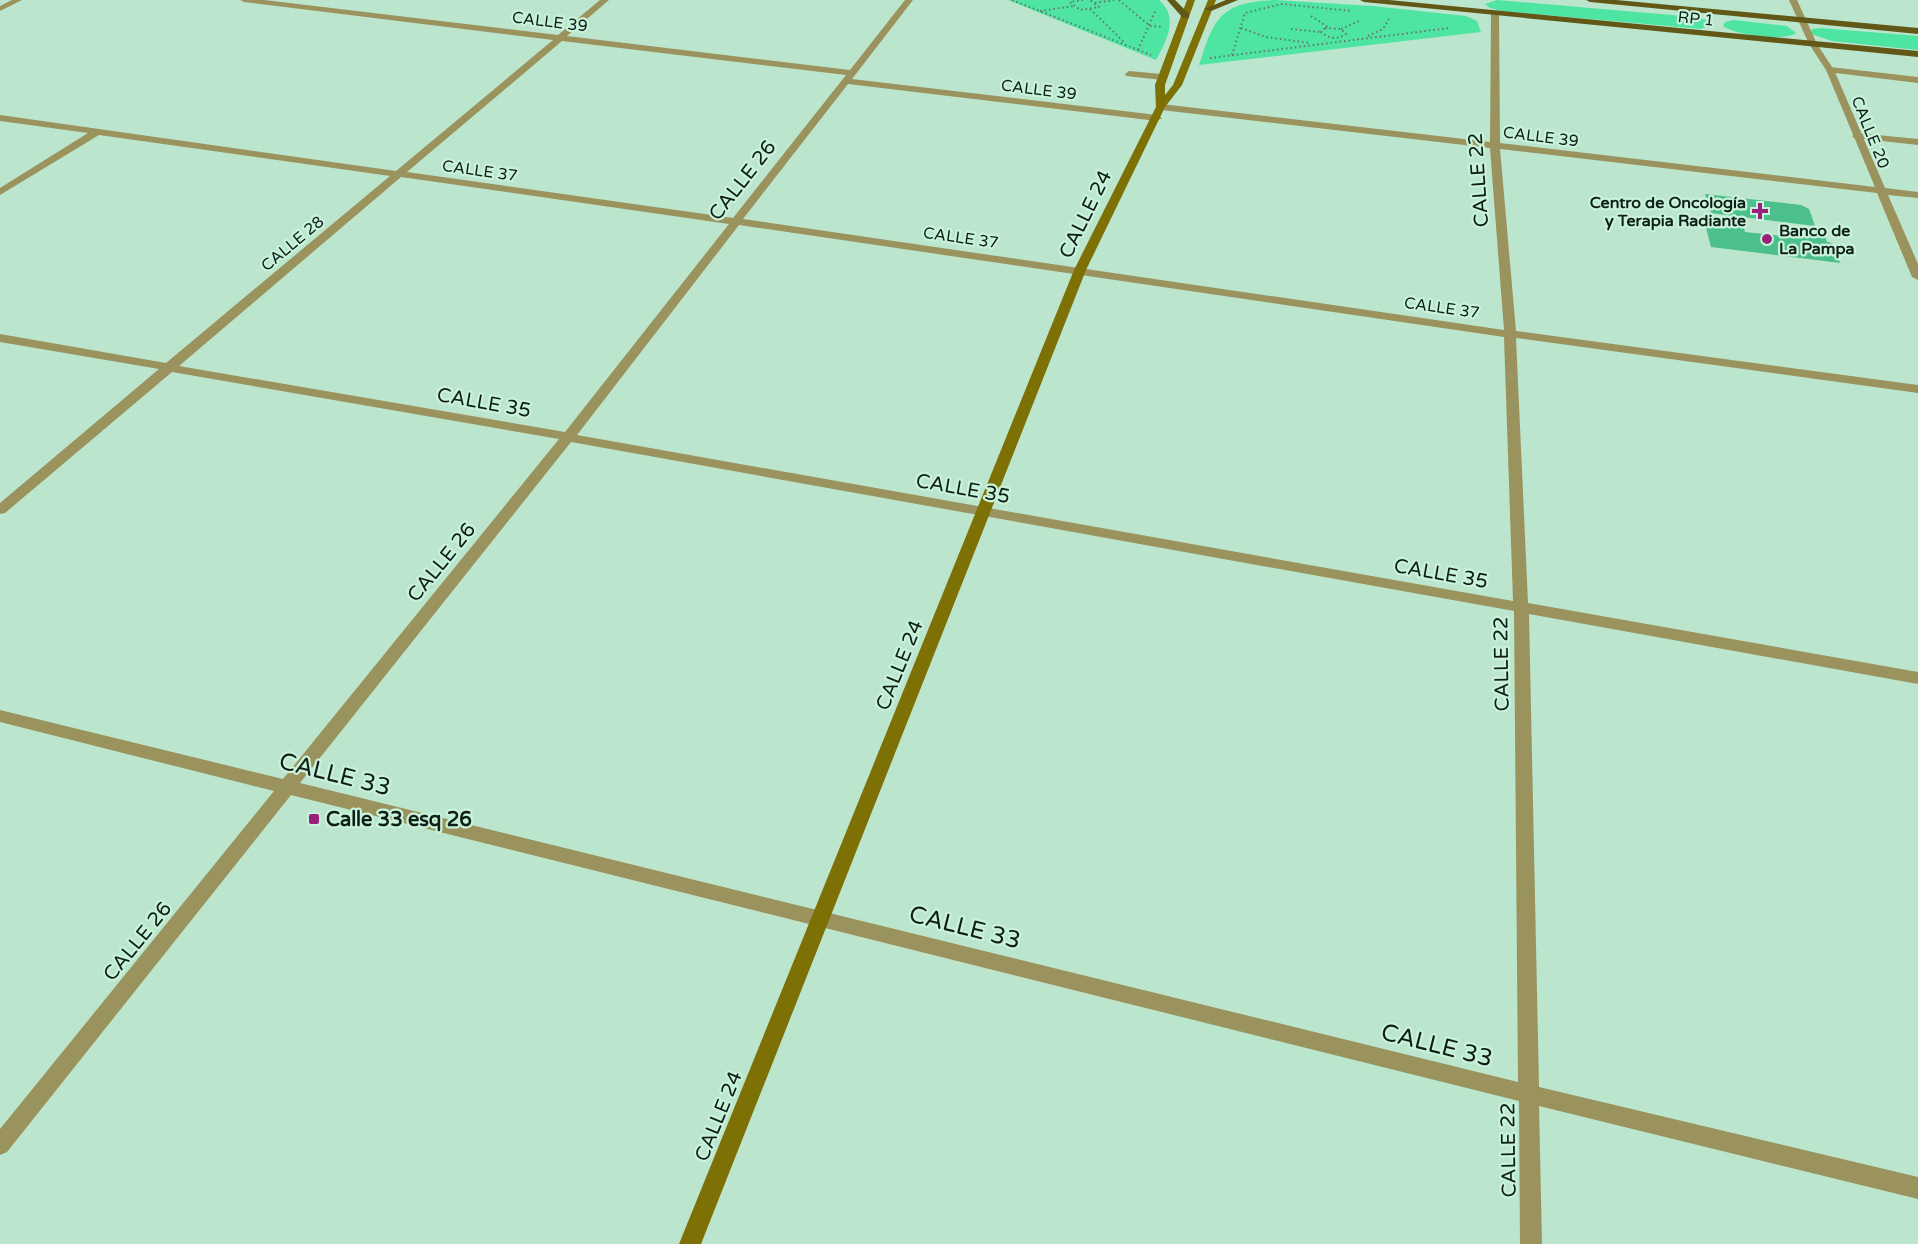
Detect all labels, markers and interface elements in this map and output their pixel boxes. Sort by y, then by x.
street label: CALLE 39 [511,7,589,37]
street label: RP 1 [1677,7,1715,31]
street label: CALLE 39 [1000,75,1078,105]
street label: CALLE 20 [1847,93,1894,171]
street label: CALLE 39 [1502,122,1580,152]
street label: CALLE 22 [1464,132,1494,228]
street label: CALLE 26 [704,136,781,225]
street label: CALLE 37 [441,156,519,186]
street label: CALLE 24 [1054,167,1117,262]
place label: Centro de Oncología y Terapia Radiante [1590,193,1746,231]
marker: Centro de Oncología y Terapia Radiante [1751,202,1769,220]
street label: CALLE 28 [257,212,328,276]
place label: Banco de La Pampa [1779,221,1854,259]
street label: CALLE 37 [922,223,1000,253]
marker: Banco de La Pampa [1760,232,1774,246]
street label: CALLE 37 [1403,293,1481,323]
street label: CALLE 35 [435,383,533,423]
street label: CALLE 35 [914,469,1012,509]
street label: CALLE 26 [403,518,481,607]
street label: CALLE 35 [1392,554,1490,594]
street label: CALLE 22 [1489,616,1515,712]
street label: CALLE 24 [871,617,929,714]
street label: CALLE 33 [276,747,394,802]
place label: Calle 33 esq 26 [326,808,472,832]
marker: Calle 33 esq 26 [307,812,321,826]
street label: CALLE 26 [99,897,177,986]
street label: CALLE 33 [906,900,1024,955]
street label: CALLE 33 [1378,1018,1496,1073]
street label: CALLE 24 [690,1068,748,1165]
street label: CALLE 22 [1496,1102,1522,1198]

